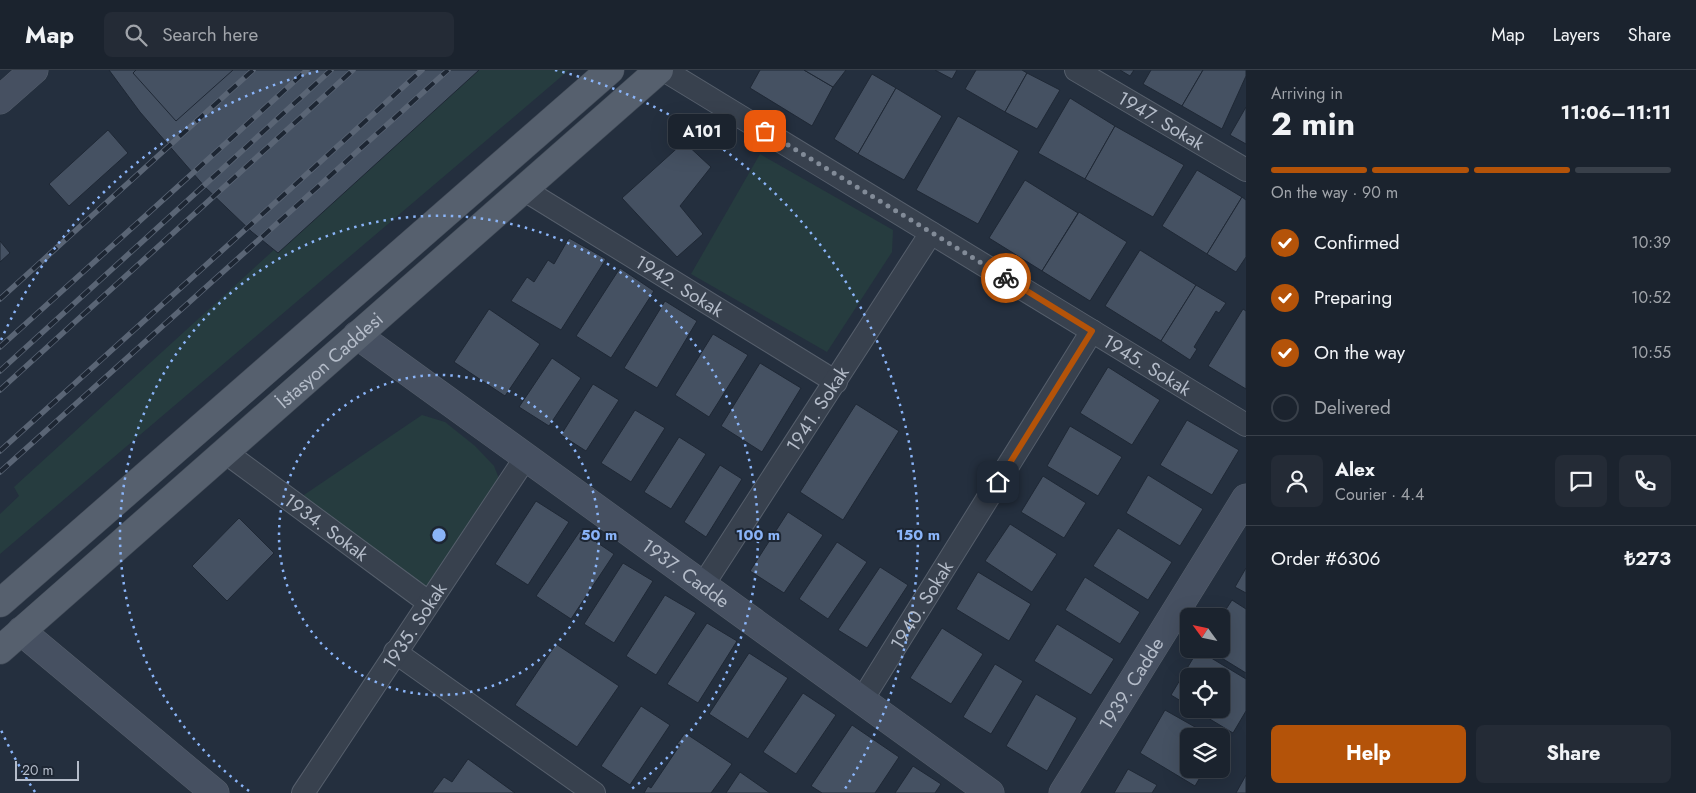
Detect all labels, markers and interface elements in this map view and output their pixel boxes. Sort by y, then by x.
search box [104,12,454,57]
text: Map [25,17,74,52]
icon: search [122,21,150,49]
text: Search here [162,21,258,48]
text: Map [1491,22,1525,48]
text: Layers [1553,22,1600,48]
text: Share [1628,22,1671,48]
text: Arriving in [1271,82,1343,105]
street label: 1947. Sokak [1113,84,1210,157]
text: 11:06–11:11 [1561,99,1671,126]
text: 2 min [1271,101,1355,147]
pin [744,110,786,152]
callout: A101 [668,114,735,148]
icon: bag [751,117,779,145]
text: A101 [683,120,721,143]
text: On the way · 90 m [1271,181,1398,204]
icon: check [1271,229,1299,257]
text: Confirmed [1314,229,1400,256]
text: 10:39 [1631,231,1671,254]
street label: 1942. Sokak [630,248,729,324]
courier [981,253,1031,303]
icon: bike [992,264,1020,292]
icon: check [1271,284,1299,312]
text: Preparing [1314,284,1392,311]
text: 10:52 [1631,286,1671,309]
street label: İstasyon Caddesi [271,306,389,415]
street label: 1945. Sokak [1097,328,1197,403]
icon: check [1271,339,1299,367]
text: On the way [1314,339,1405,366]
text: 10:55 [1631,341,1671,364]
street label: 1941. Sokak [780,360,856,457]
text: Delivered [1314,394,1391,421]
button: person [1271,455,1323,507]
button: chat [1555,455,1607,507]
button: phone [1619,455,1671,507]
text: Alex [1335,456,1375,483]
pin [977,461,1019,503]
icon: home [984,468,1012,496]
text: Courier · 4.4 [1335,483,1424,506]
street label: 1934. Sokak [278,487,374,568]
text: 50 m [581,524,617,546]
text: 100 m [736,524,780,546]
text: 150 m [896,524,940,546]
centre of rings [430,526,448,544]
street label: 1937. Cadde [636,532,735,615]
text: Order #6306 [1271,545,1381,572]
text: ₺273 [1624,545,1671,572]
street label: 1940. Sokak [884,555,960,655]
street label: 1935. Sokak [376,577,453,674]
north arrow [1180,608,1230,658]
map controls [1180,608,1230,778]
street label: 1939. Cadde [1092,632,1171,735]
button: locate [1180,668,1230,718]
button: Help [1271,725,1466,783]
button: Share [1476,725,1671,783]
button: layers [1180,728,1230,778]
scale bar [15,758,79,781]
text: 20 m [22,760,54,780]

